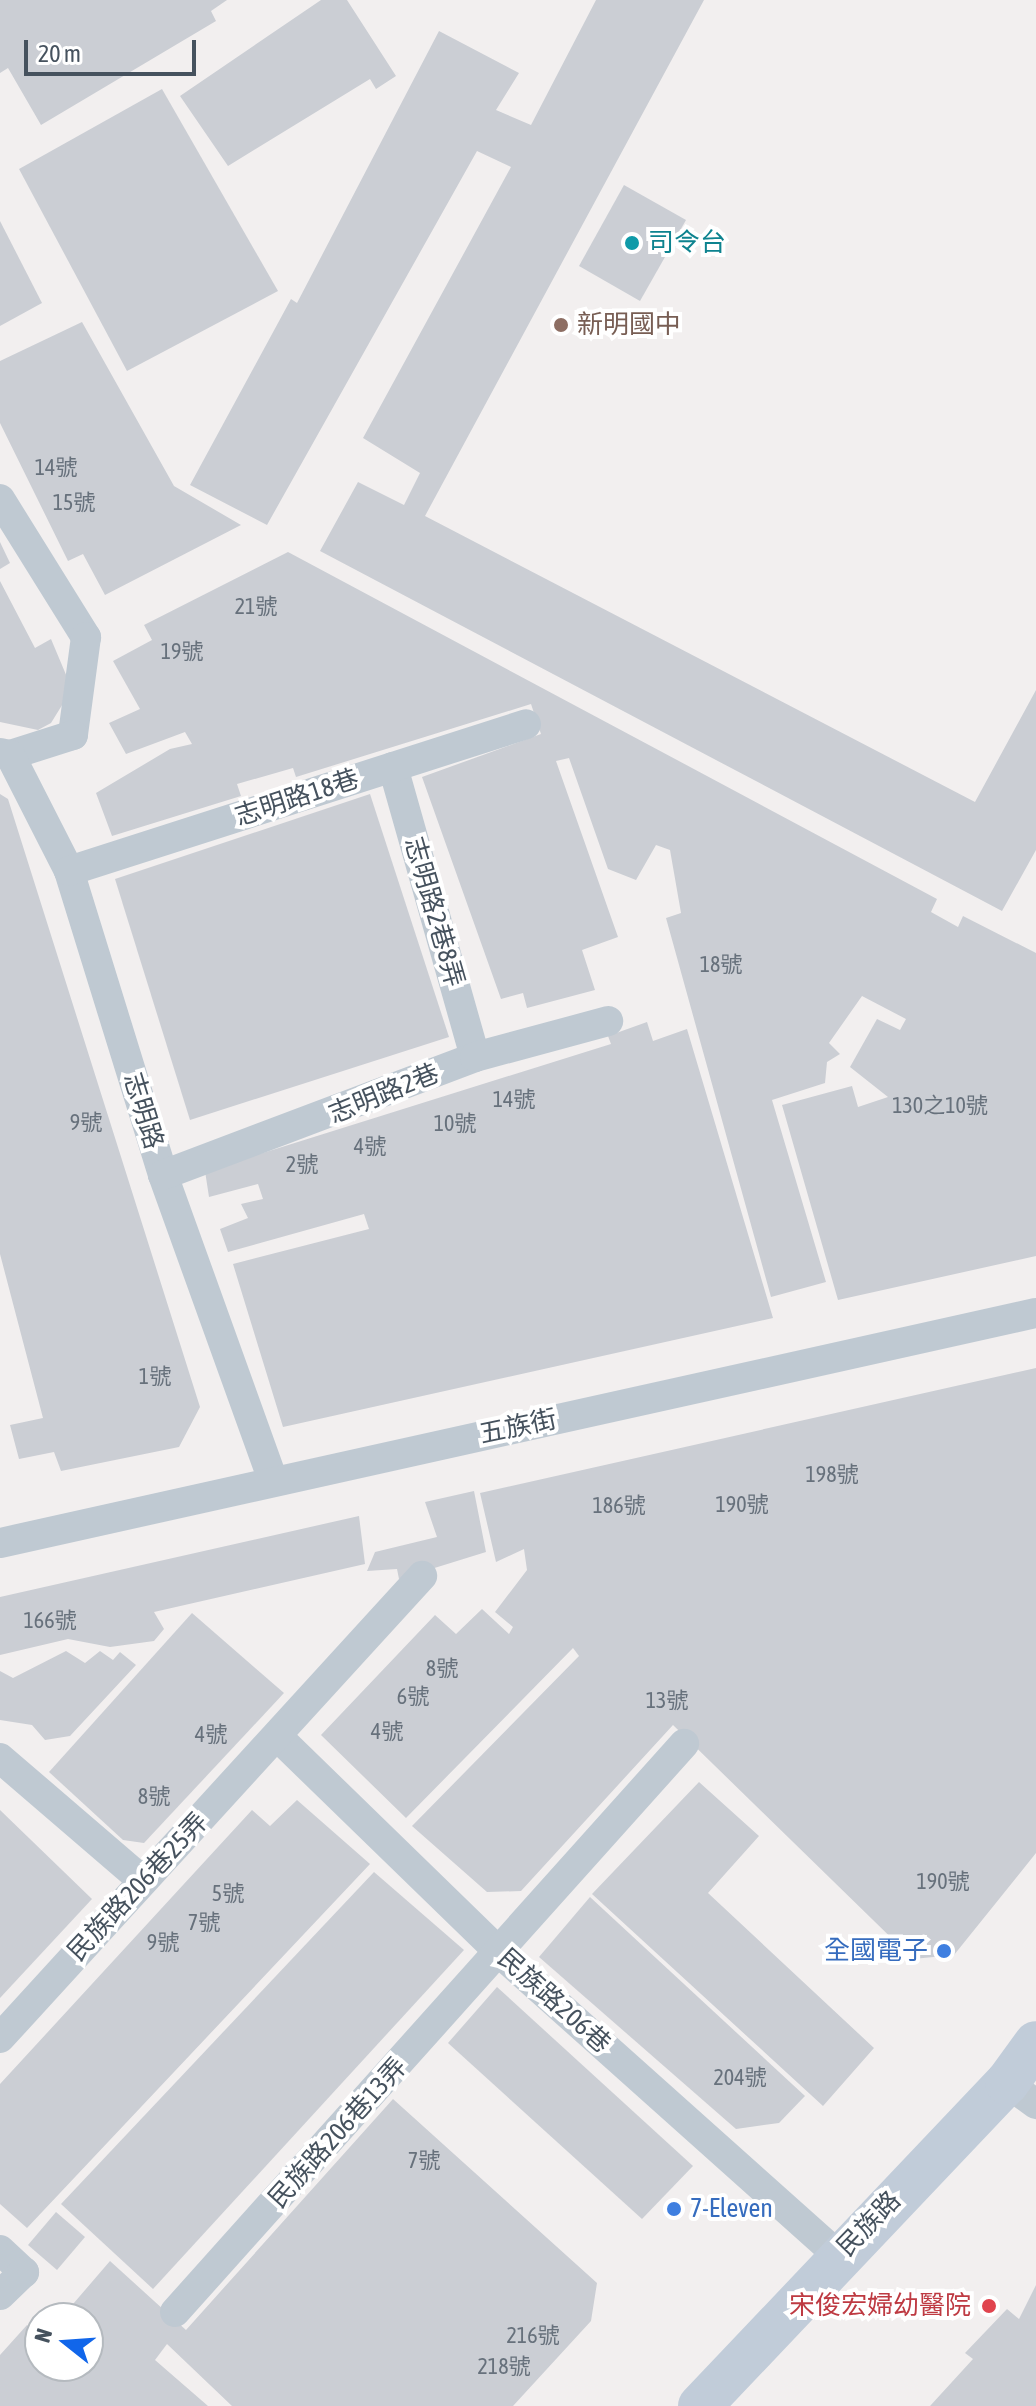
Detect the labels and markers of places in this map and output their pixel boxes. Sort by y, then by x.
place label: 司令台 [648,227,726,259]
marker: 司令台 [623,234,641,252]
place label: 新明國中 [577,309,681,341]
marker: 新明國中 [552,316,570,334]
place label: 全國電子 [824,1935,928,1967]
marker: 全國電子 [935,1942,953,1960]
place label: 7-Eleven [690,2193,773,2225]
marker: 7-Eleven [665,2200,683,2218]
place label: 宋俊宏婦幼醫院 [789,2290,971,2322]
marker: 宋俊宏婦幼醫院 [978,2295,1000,2317]

